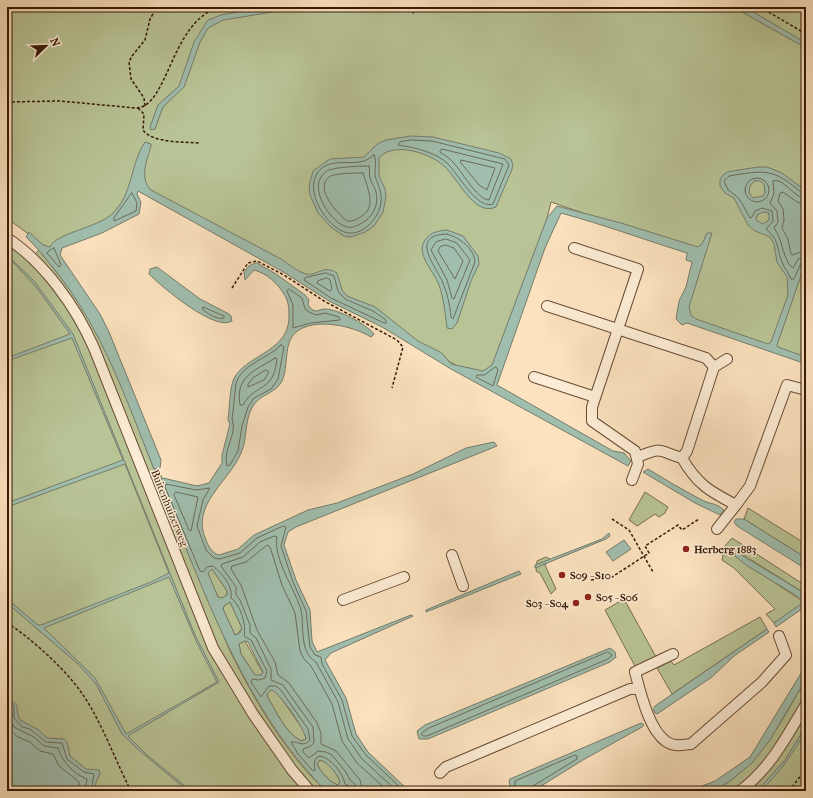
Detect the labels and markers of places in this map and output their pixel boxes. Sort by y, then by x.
place label: Herberg 1883 [694,543,757,556]
marker: Herberg 1883 [681,544,691,554]
place label: S09 - S10 [570,569,611,582]
marker: S09 - S10 [557,570,567,580]
place label: S05 - S06 [596,591,639,604]
marker: S05 - S06 [583,592,593,602]
place label: S03 - S04 [526,597,568,610]
marker: S03 - S04 [571,598,581,608]

